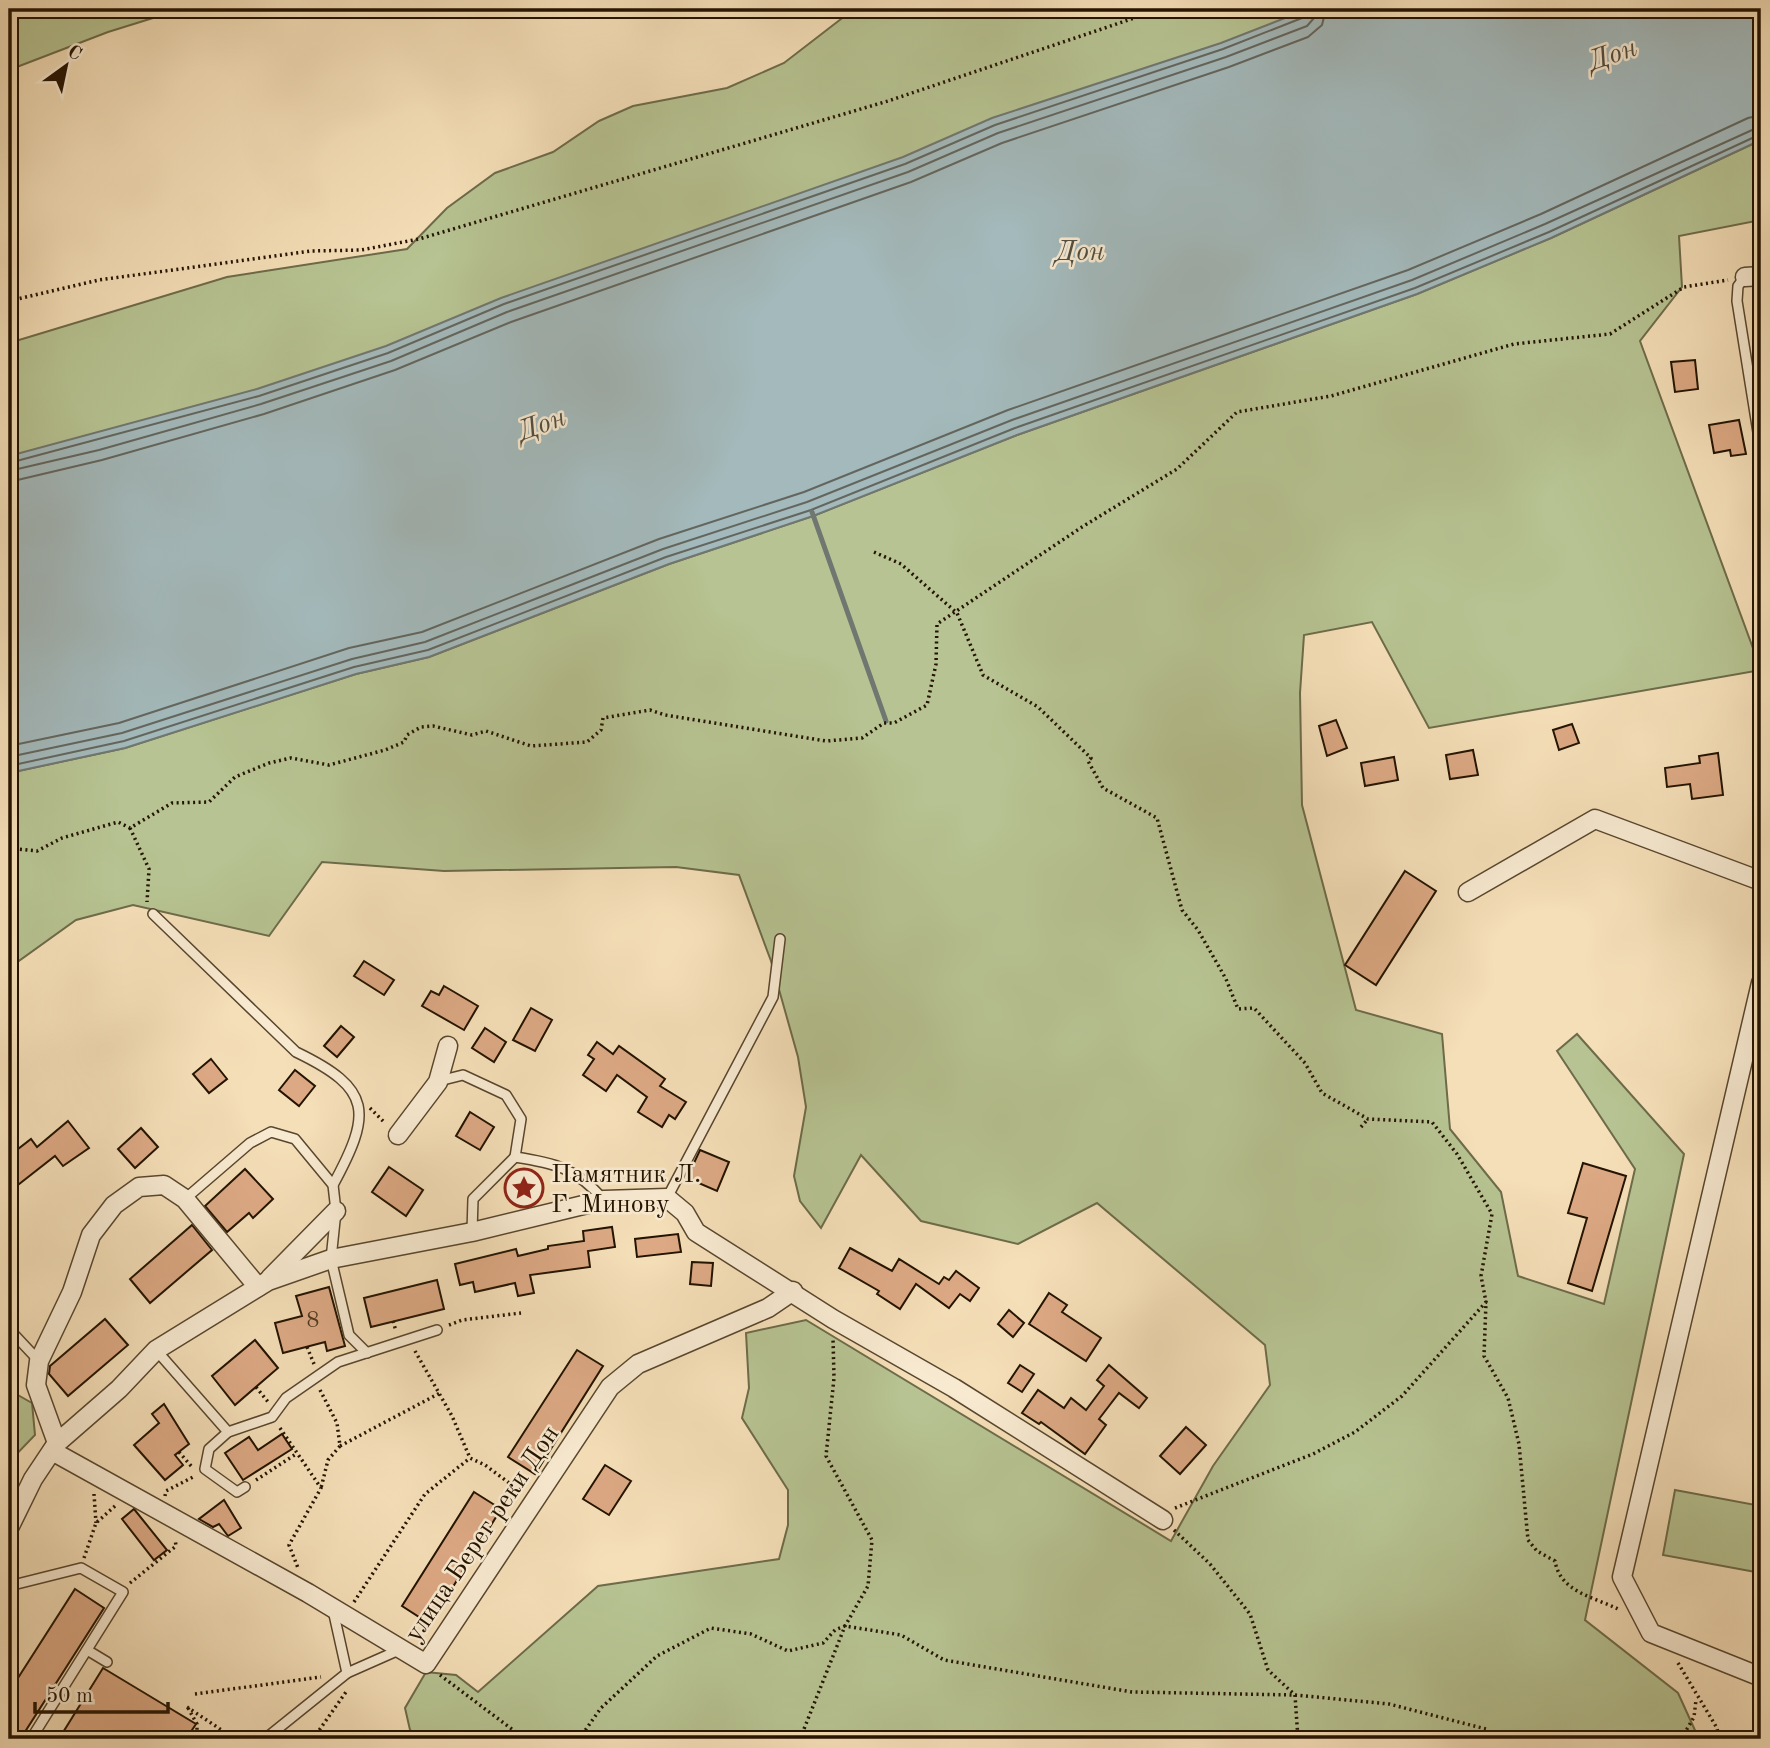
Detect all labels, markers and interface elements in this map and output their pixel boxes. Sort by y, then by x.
north arrow [32,32,102,102]
water label: Дон [1582,35,1641,78]
text: С [63,42,84,65]
water label: Дон [1052,239,1105,267]
water label: Дон [511,404,570,448]
place label: Памятник Л. Г. Минову [551,1162,701,1218]
place icon: Памятник Л. Г. Минову [503,1167,545,1209]
house number: 8 [306,1309,320,1332]
street label: улица Берег реки Дон [401,1421,565,1647]
scale bar [35,1671,168,1715]
text: 50 m [46,1686,93,1707]

